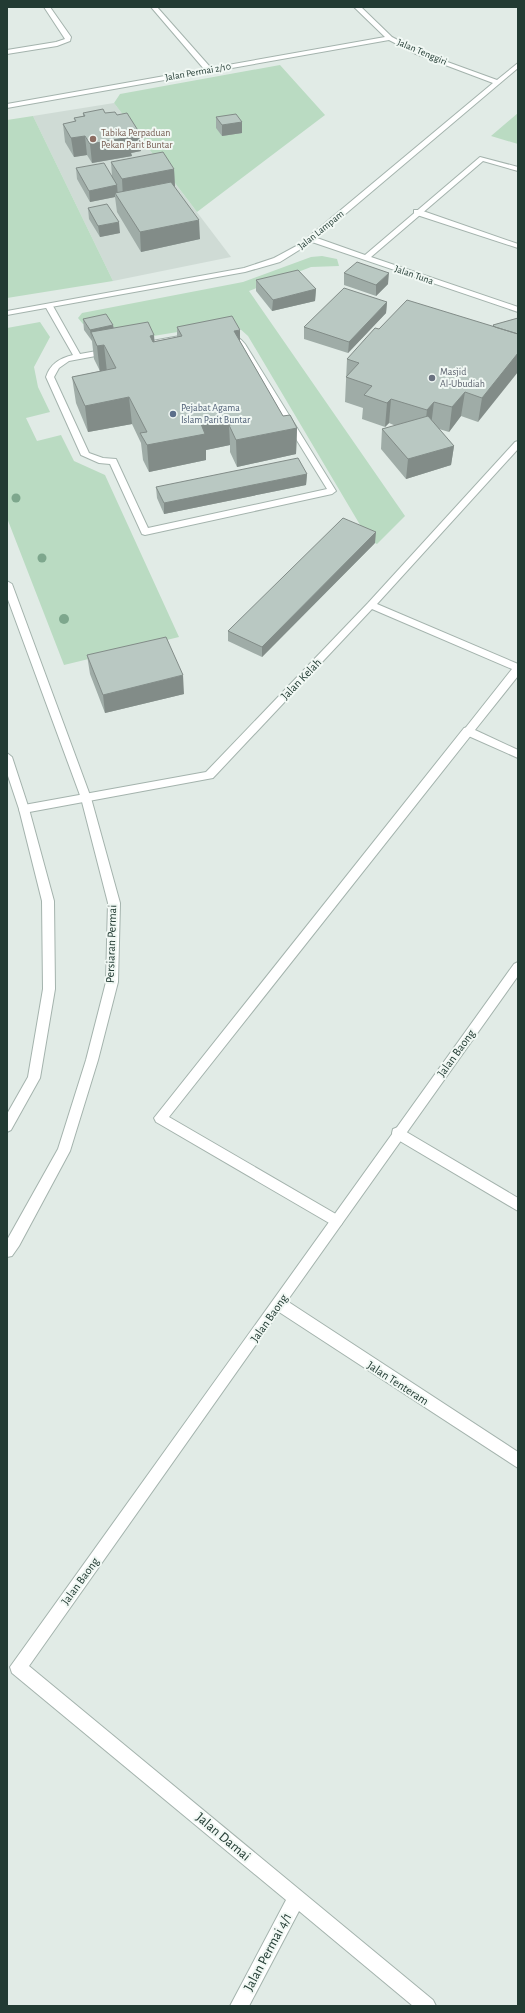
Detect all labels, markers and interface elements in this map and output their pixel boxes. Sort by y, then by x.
street label: Jalan Tenggiri [396,37,448,67]
street label: Jalan Permai 2/10 [164,61,232,83]
place label: Tabika Perpaduan Pekan Parit Buntar [101,128,173,150]
marker: Tabika Perpaduan Pekan Parit Buntar [88,134,98,144]
street label: Jalan Lampam [296,209,346,251]
street label: Jalan Tuna [393,264,435,286]
place label: Masjid Al-Ubudiah [440,367,485,389]
marker: Masjid Al-Ubudiah [427,373,437,383]
place label: Pejabat Agama Islam Parit Buntar [181,403,251,425]
marker: Pejabat Agama Islam Parit Buntar [168,409,178,419]
street label: Jalan Kelah [279,656,323,702]
street label: Persiaran Permai [104,905,118,983]
street label: Jalan Baong [435,1027,477,1079]
street label: Jalan Baong [248,1292,290,1344]
street label: Jalan Tenteram [365,1359,431,1407]
street label: Jalan Baong [59,1555,101,1607]
street label: Jalan Damai [193,1810,253,1864]
street label: Jalan Permai 4/1 [242,1911,294,1993]

